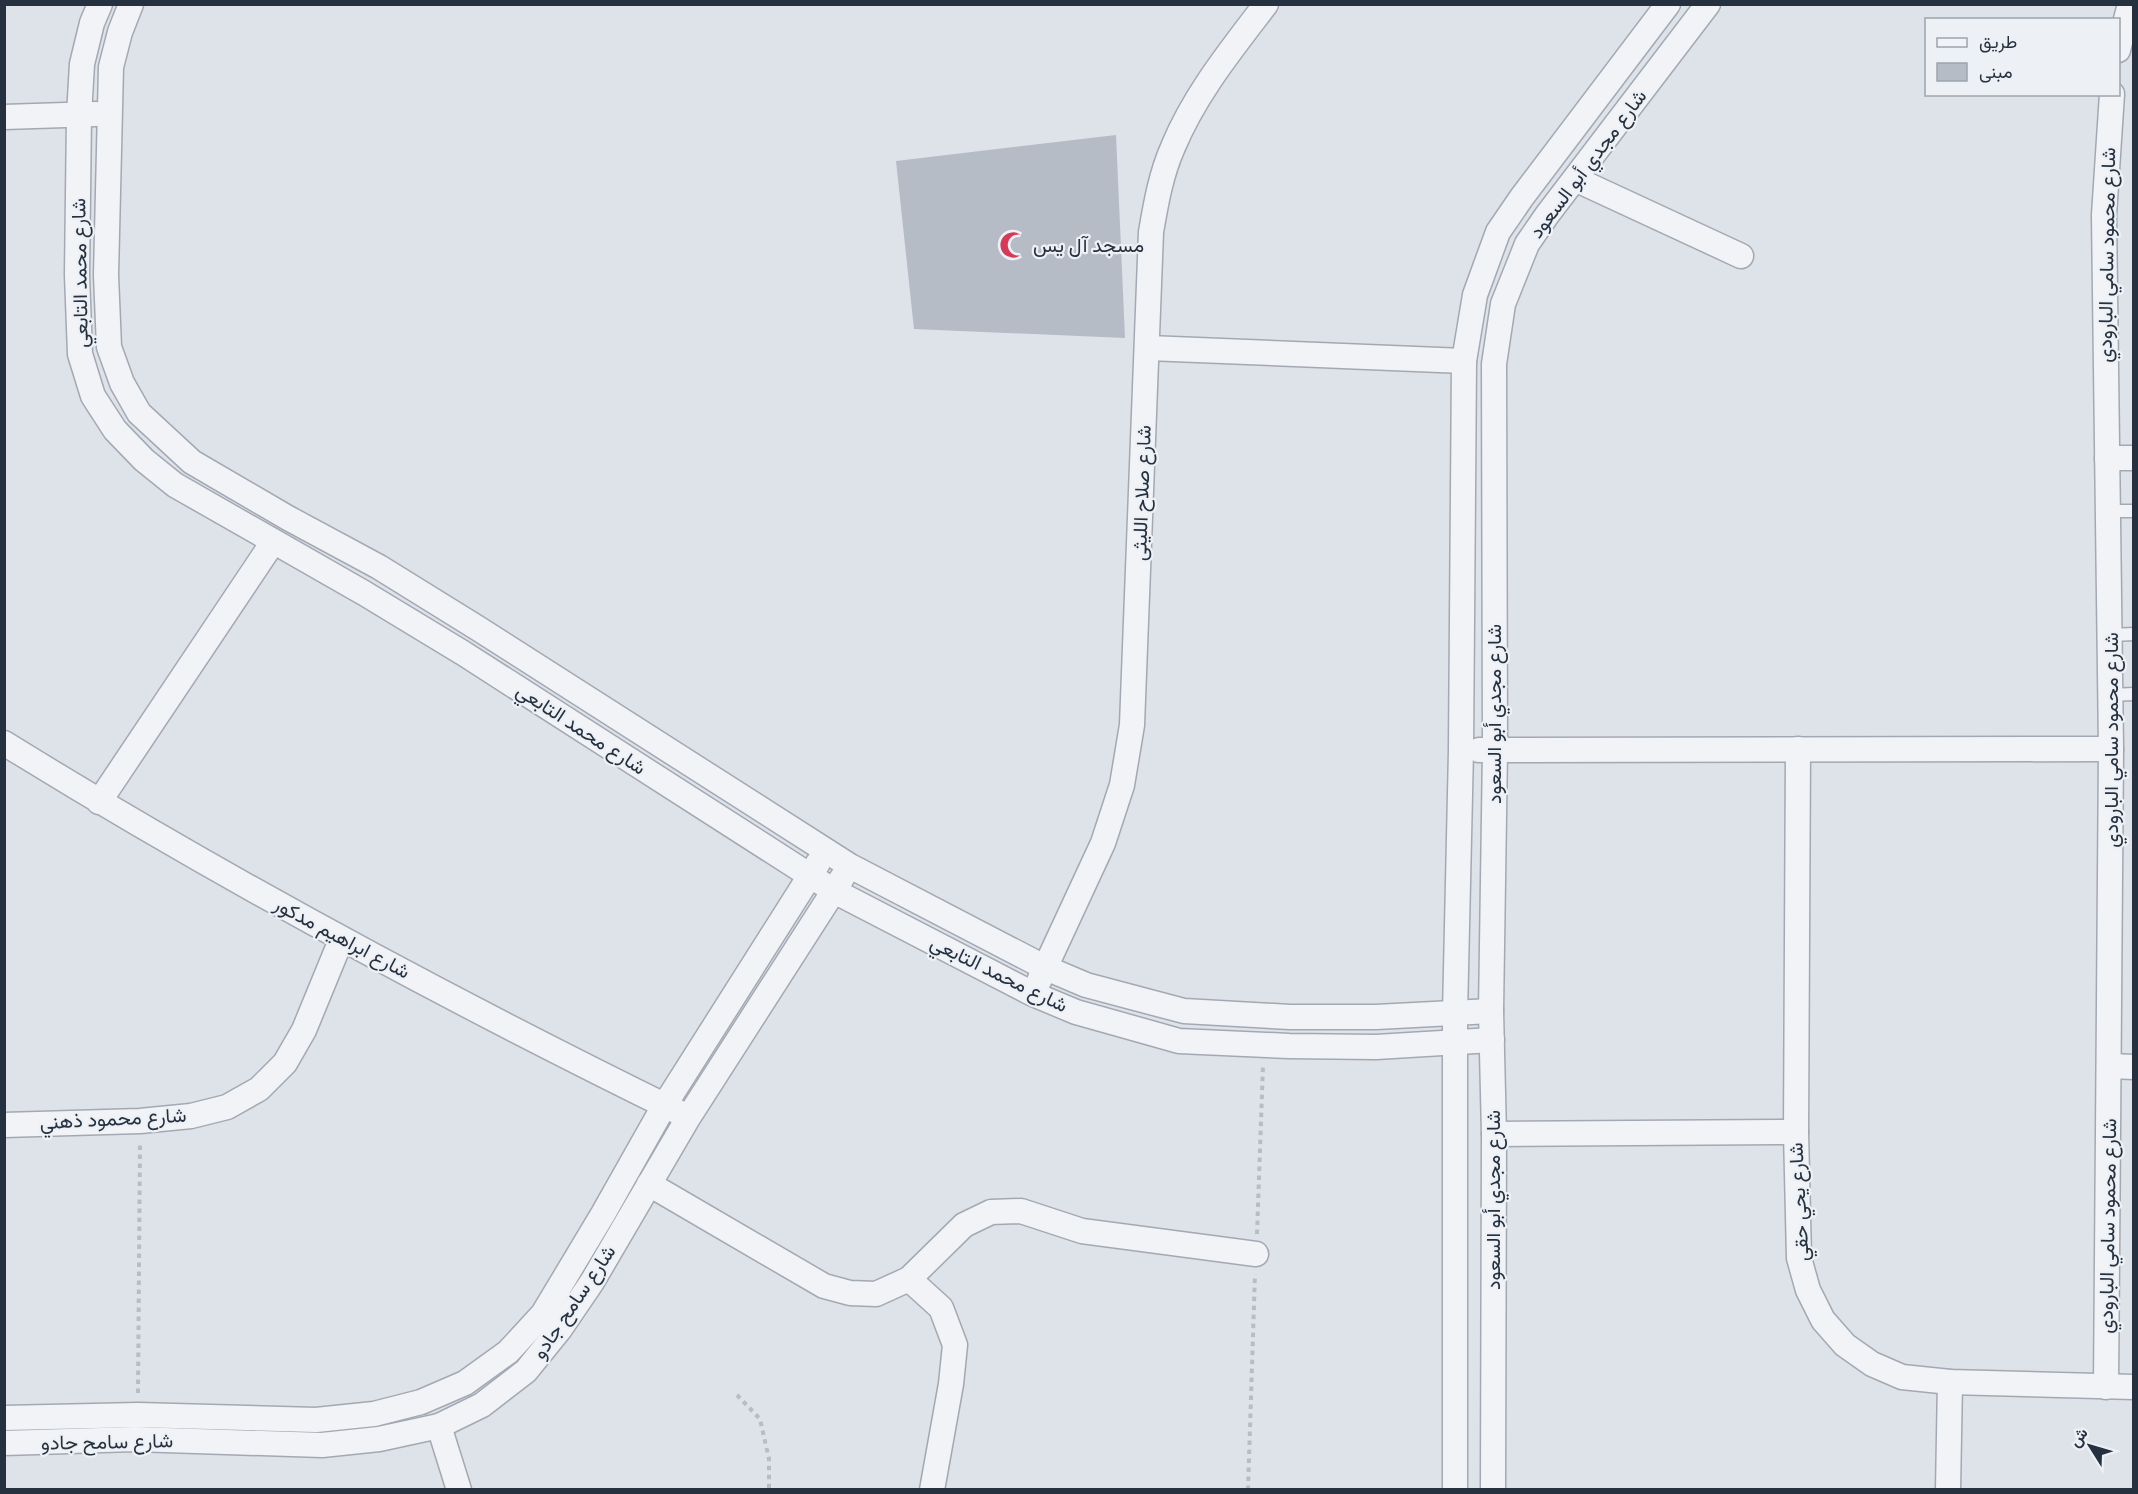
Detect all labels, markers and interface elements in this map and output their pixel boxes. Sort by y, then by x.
legend [1925,18,2120,96]
text: طريق [1979,31,2017,53]
text: مبنى [1979,61,2013,83]
street label: شارع مجدي أبو السعود [1525,85,1655,246]
street label: شارع محمود سامي البارودي [2094,147,2125,363]
street label: شارع محمد التابعي [67,198,98,348]
mosque icon: مسجد آل يس [998,230,1028,260]
place label: مسجد آل يس [1033,234,1144,257]
street label: شارع صلاح الليثى [1128,425,1158,561]
street label: شارع مجدي أبو السعود [1483,624,1511,804]
street label: شارع محمود سامي البارودي [2100,632,2128,848]
street label: شارع محمد التابعي [509,679,650,784]
street label: شارع ابراهيم مدكور [268,892,414,985]
street label: شارع محمد التابعي [924,931,1071,1022]
street label: شارع محمود ذهني [39,1104,187,1139]
street label: شارع مجدي أبو السعود [1482,1110,1510,1290]
street label: شارع محمود سامي البارودي [2095,1118,2126,1334]
street label: شارع يحي حقي [1784,1142,1819,1262]
street label: شارع سامح جادو [527,1241,622,1364]
north arrow [2060,1416,2120,1476]
text: ش [2065,1424,2092,1451]
street label: شارع سامح جادو [41,1429,173,1457]

